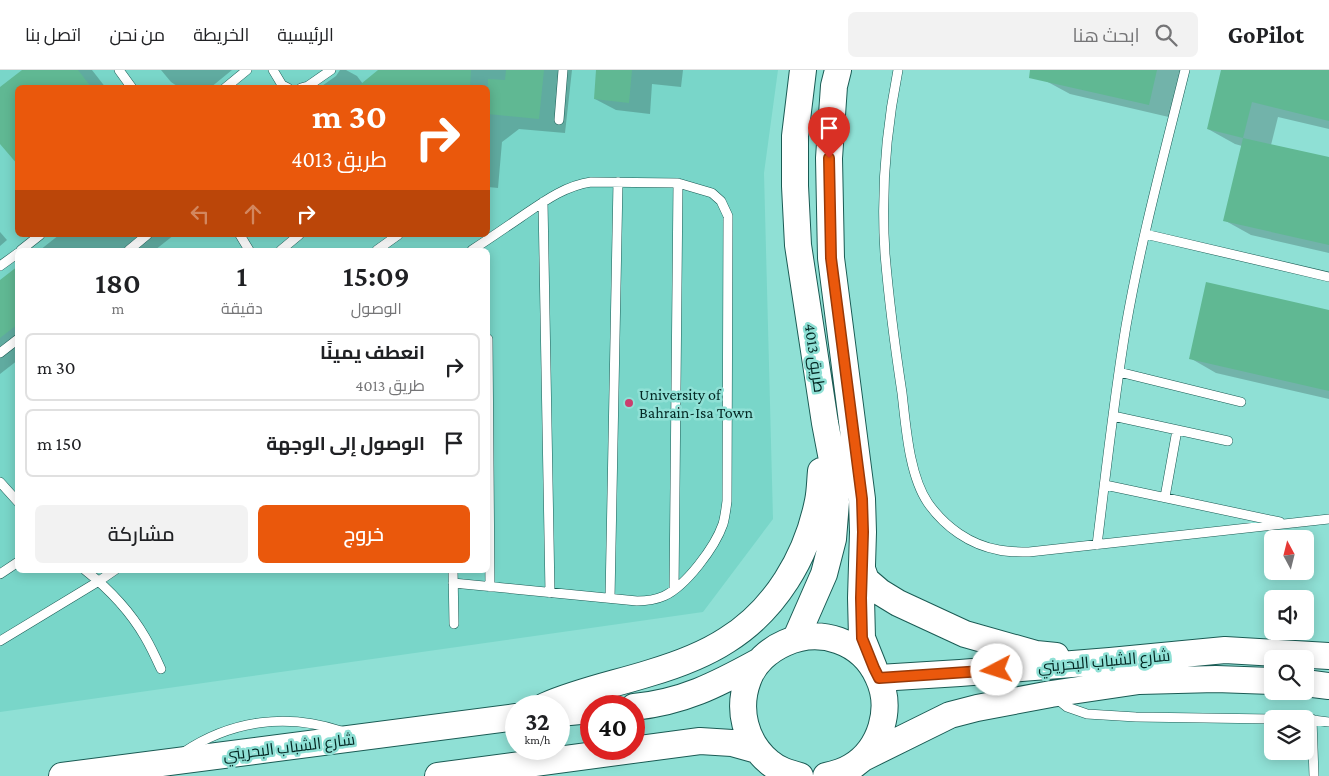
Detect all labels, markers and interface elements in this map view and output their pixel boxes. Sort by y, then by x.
search box [848,12,1198,57]
icon: search [1152,21,1180,49]
text: GoPilot [1228,21,1304,48]
text: اتصل بنا [25,25,81,45]
text: من نحن [109,25,165,45]
text: الخريطة [193,25,249,45]
text: الرئيسية [277,25,334,45]
text: ابحث هنا [1073,25,1140,46]
text: 30 m [312,97,387,136]
icon: right [405,105,470,170]
pin [808,107,850,158]
icon: arrive [815,114,843,142]
text: طريق 4013 [291,147,387,172]
icon: left [186,200,214,228]
icon: ahead [239,200,267,228]
icon: right [292,200,320,228]
text: 1 [237,259,247,292]
text: 15:09 [343,259,410,292]
text: 180 [95,266,141,299]
text: m [112,300,124,317]
text: دقيقة [221,300,263,317]
text: الوصول [351,300,402,317]
street label: طريق 4013 [800,322,828,394]
text: انعطف يمينًا [320,342,425,363]
icon: right [440,353,468,381]
text: 30 m [37,357,76,378]
text: طريق 4013 [355,377,425,394]
place label: University of Bahrain-Isa Town [639,386,753,421]
marker: University of Bahrain-Isa Town [623,397,635,409]
icon: arrive [440,429,468,457]
text: 150 m [37,433,82,454]
text: الوصول إلى الوجهة [266,433,425,454]
button: مشاركة [35,505,248,563]
button: خروج [258,505,470,563]
north arrow [1264,530,1314,580]
map controls [1264,530,1314,760]
button: sound [1264,590,1314,640]
position arrow [970,643,1022,695]
street label: شارع الشباب البحريني [1037,647,1171,680]
button: search [1264,650,1314,700]
speed limit sign: 40 [580,695,645,760]
text: 32 [525,708,550,735]
button: layers [1264,710,1314,760]
street label: شارع الشباب البحريني [222,730,357,768]
text: km/h [525,733,550,747]

